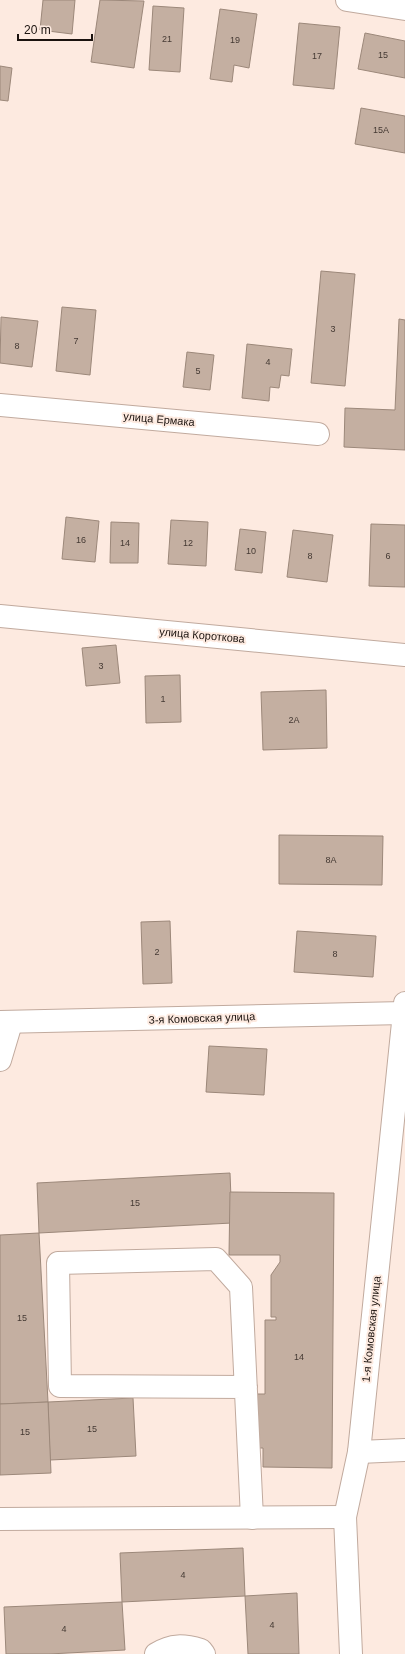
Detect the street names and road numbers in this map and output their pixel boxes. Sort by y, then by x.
street label: улица Ермака [123,410,196,428]
street label: улица Короткова [159,625,246,645]
street label: 3-я Комовская улица [148,1010,256,1026]
street label: 1-я Комовская улица [359,1274,383,1383]

